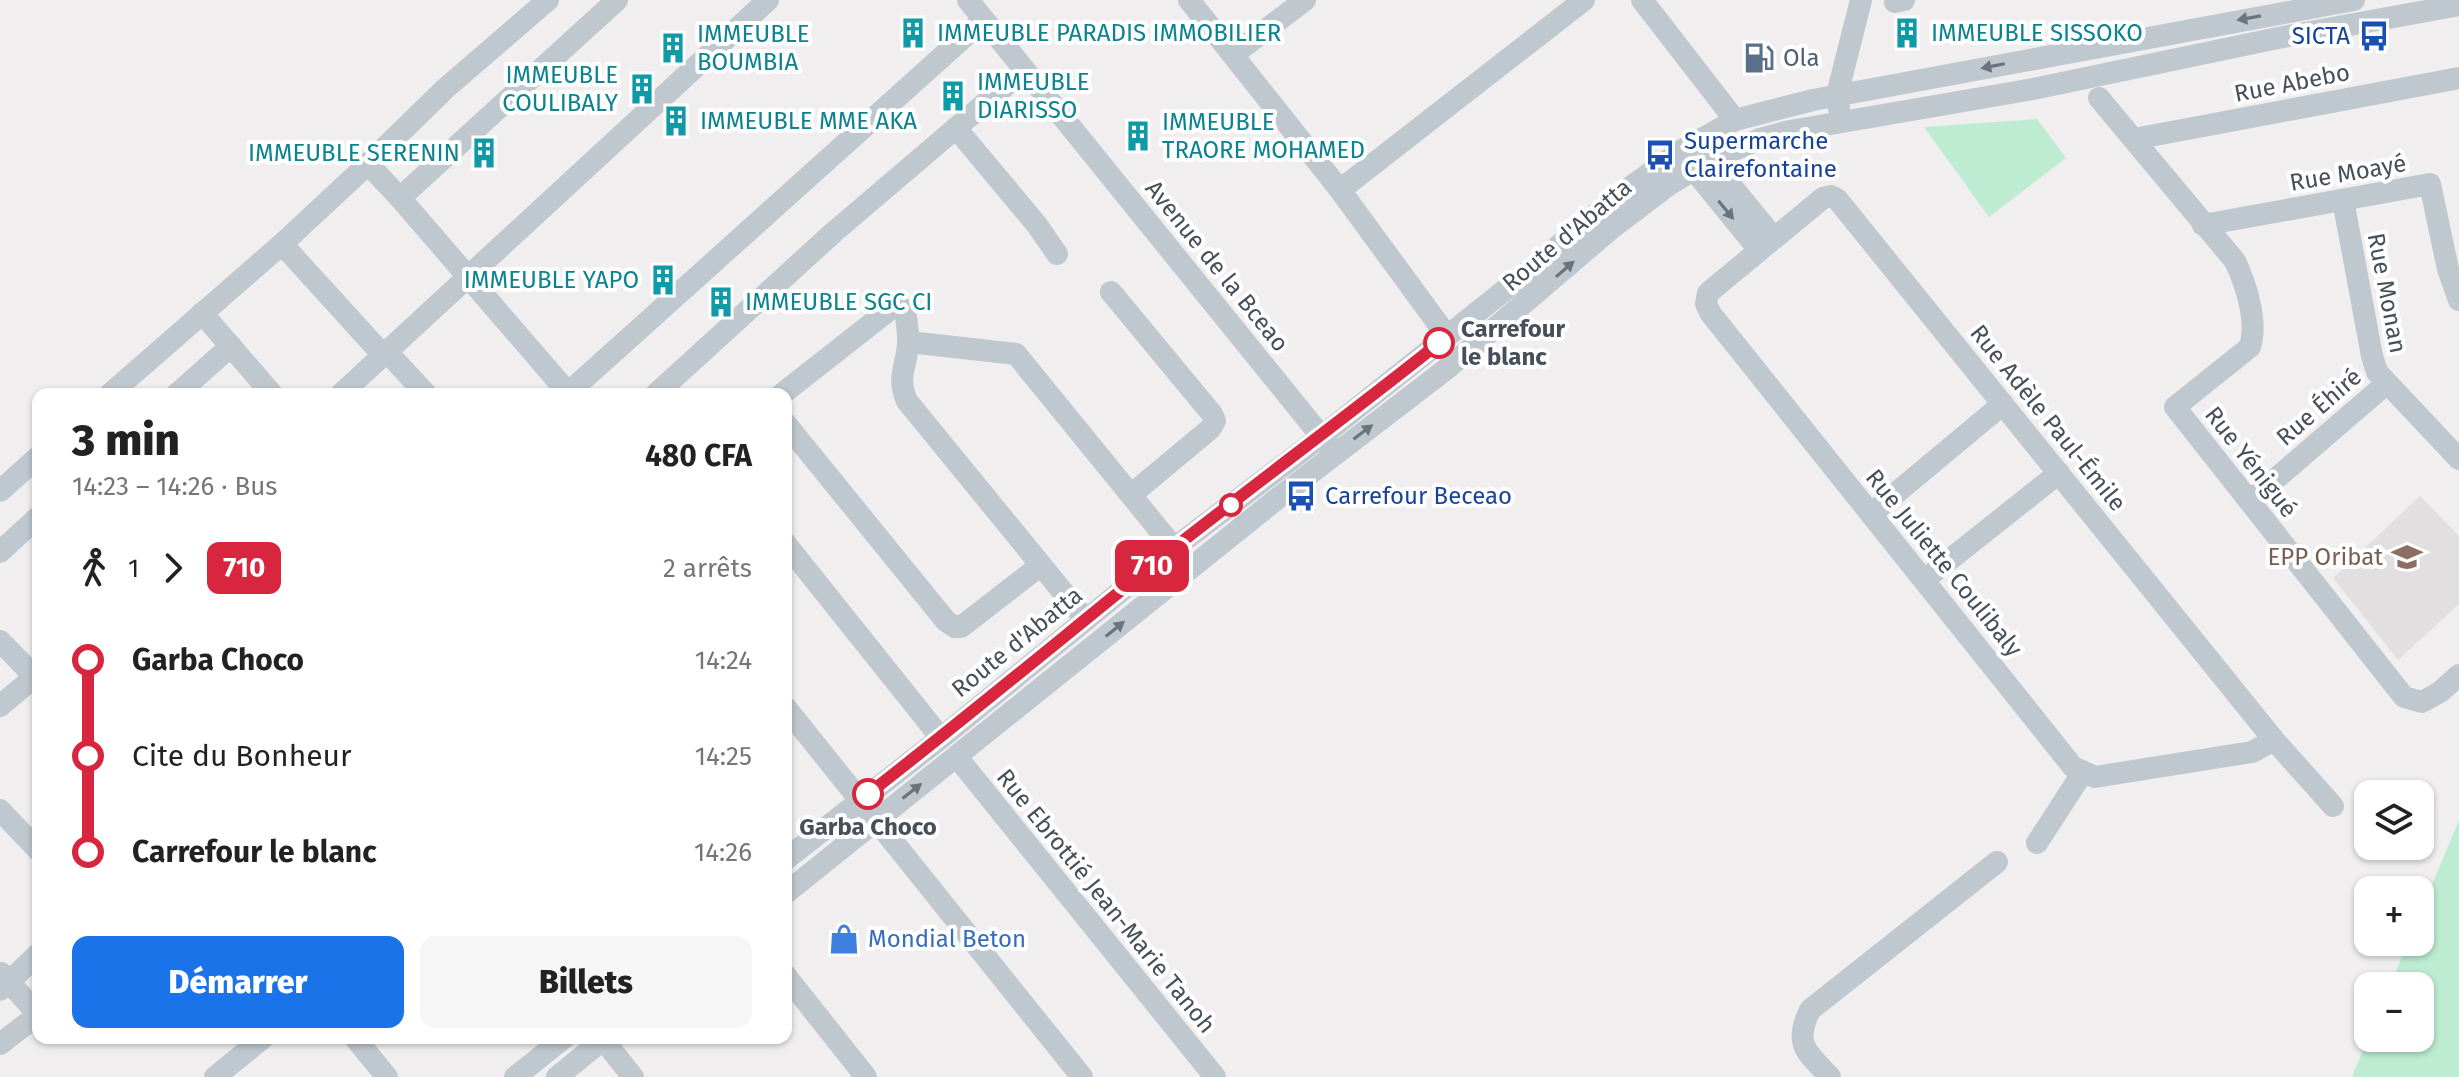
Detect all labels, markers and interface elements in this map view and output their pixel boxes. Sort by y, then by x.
one-way arrow [2236,13,2261,25]
building icon: IMMEUBLE PARADIS IMMOBILIER [896,16,930,50]
building icon: IMMEUBLE SISSOKO [1890,16,1924,50]
place label: IMMEUBLE PARADIS IMMOBILIER [937,19,1281,47]
place label: IMMEUBLE SISSOKO [1931,19,2143,47]
bus stop icon: SICTA [2357,19,2391,53]
place label: IMMEUBLE BOUMBIA [697,20,810,76]
place label: SICTA [2292,22,2350,50]
building icon: IMMEUBLE BOUMBIA [656,31,690,65]
fuel station icon: Ola [1742,41,1776,75]
place label: Ola [1783,44,1820,72]
street label: Rue Abebo [2232,58,2352,108]
one-way arrow [1981,60,2006,72]
place label: IMMEUBLE COULIBALY [502,61,619,117]
place label: IMMEUBLE DIARISSO [977,68,1090,124]
building icon: IMMEUBLE COULIBALY [625,72,659,106]
building icon: IMMEUBLE DIARISSO [936,79,970,113]
building icon: IMMEUBLE MME AKA [659,104,693,138]
place label: IMMEUBLE MME AKA [700,107,917,135]
place label: IMMEUBLE TRAORE MOHAMED [1162,108,1365,164]
building icon: IMMEUBLE TRAORE MOHAMED [1121,119,1155,153]
place label: Supermarche Clairefontaine [1684,127,1837,183]
building icon: IMMEUBLE SERENIN [467,136,501,170]
bus stop icon: Supermarche Clairefontaine [1643,138,1677,172]
place label: IMMEUBLE SERENIN [248,139,460,167]
street label: Rue Moayé [2288,149,2408,197]
street label: Route d'Abatta [1497,173,1637,297]
street label: Avenue de la Bceao [1140,175,1294,357]
one-way arrow [1718,200,1734,220]
street label: Rue Monan [2362,231,2412,355]
one-way arrow [1555,261,1575,278]
building icon: IMMEUBLE YAPO [646,263,680,297]
place label: IMMEUBLE YAPO [464,266,639,294]
building icon: IMMEUBLE SGC CI [704,285,738,319]
place label: IMMEUBLE SGC CI [745,288,932,316]
place label: Carrefour le blanc [1461,315,1566,371]
street label: Rue Adèle Paul-Émile [1964,319,2133,517]
marker: Carrefour le blanc [1424,328,1454,358]
street label: Rue Éhiré [2270,362,2367,451]
street label: Rue Yénigué [2199,401,2303,523]
text: 3 min [72,414,180,467]
one-way arrow [1353,425,1373,441]
text: 480 CFA [645,438,752,474]
street label: Rue Juliette Coulibaly [1860,464,2028,662]
text: 14:23 – 14:26 · Bus [72,471,278,502]
bus stop icon: Carrefour Beceao [1284,479,1318,513]
place label: Carrefour Beceao [1325,482,1512,510]
unlabelled marker [1220,494,1242,516]
line badge: 710 [1106,540,1198,592]
school or university icon: EPP Oribat [2390,540,2424,574]
place label: EPP Oribat [2268,543,2383,571]
icon: walk [72,546,116,590]
icon: forward [151,546,195,590]
text: 710 [1131,549,1173,582]
text: 710 [223,551,265,584]
text: 1 [128,553,139,584]
text: 2 arrêts [663,553,752,584]
street label: Route d'Abatta [946,581,1088,703]
one-way arrow [1105,621,1125,638]
text: Garba Choco [132,642,304,678]
text: 14:24 [695,645,752,676]
text: Cite du Bonheur [132,738,352,774]
text: 14:25 [695,741,752,772]
street label: Rue Ebrottié Jean-Marie Tanoh [991,763,1221,1039]
marker: Garba Choco [853,779,883,809]
map controls [2354,780,2434,1052]
button: layers [2354,780,2434,860]
one-way arrow [902,784,922,800]
place label: Garba Choco [799,813,937,841]
text: Carrefour le blanc [132,834,377,870]
text: 14:26 [694,837,752,868]
button: + [2354,876,2434,956]
shop icon: Mondial Beton [827,922,861,956]
place label: Mondial Beton [868,925,1026,953]
button: Démarrer [72,936,404,1028]
button: Billets [420,936,752,1028]
button: − [2354,972,2434,1052]

